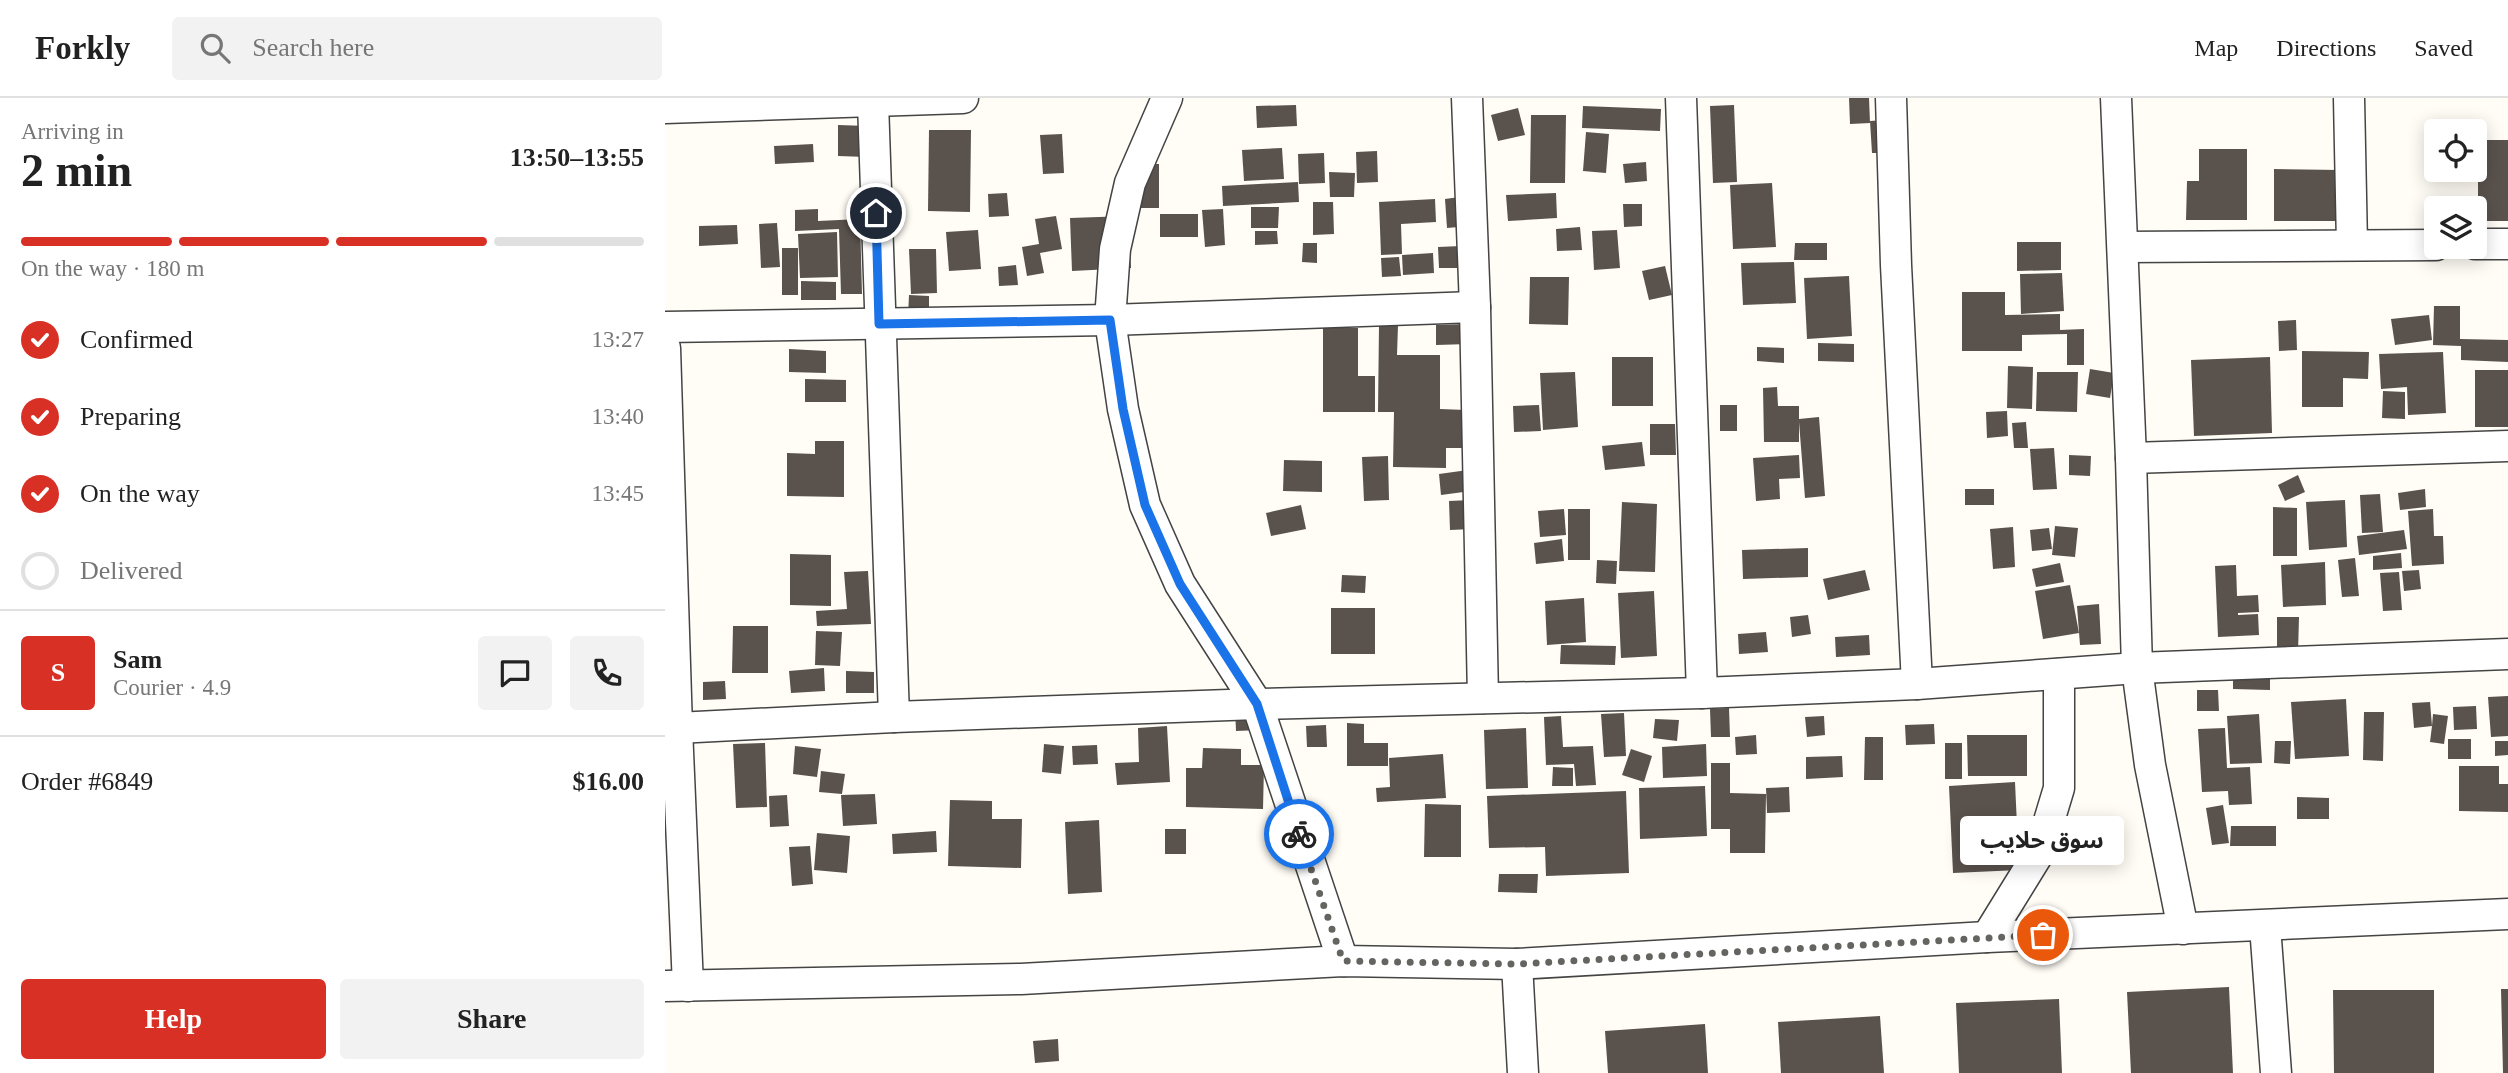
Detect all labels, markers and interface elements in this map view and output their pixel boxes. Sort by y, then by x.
search box [172,17,662,80]
icon: search [196,29,234,67]
text: Forkly [35,30,130,66]
text: Search here [252,33,374,62]
text: Map [2194,35,2238,61]
text: Directions [2276,35,2376,61]
text: Saved [2414,35,2473,61]
text: Arriving in [21,119,124,144]
map controls [2424,119,2487,259]
button: locate [2424,119,2487,182]
text: 13:50–13:55 [510,143,644,172]
text: 2 min [21,145,132,196]
pin [846,183,906,243]
icon: home [857,194,895,232]
button: layers [2424,196,2487,259]
text: On the way · 180 m [21,256,204,281]
icon: check [21,321,59,359]
text: Confirmed [80,325,193,354]
text: 13:27 [592,327,644,352]
icon: check [21,398,59,436]
text: Preparing [80,402,181,431]
text: 13:40 [592,404,644,429]
icon: check [21,475,59,513]
text: On the way [80,479,200,508]
text: 13:45 [592,481,644,506]
text: Delivered [80,556,183,585]
button: chat [478,636,552,710]
button: phone [570,636,644,710]
text: Sam [113,645,162,674]
text: S [51,658,65,687]
text: Courier · 4.9 [113,675,231,700]
text: Order #6849 [21,767,153,796]
text: $16.00 [573,767,644,796]
courier [1264,799,1334,869]
icon: bike [1280,815,1318,853]
callout: سوق حلايب [1961,816,2125,865]
text: سوق حلايب [1980,828,2104,853]
pin [2013,905,2073,965]
icon: bag [2024,916,2062,954]
button: Help [21,979,326,1059]
button: Share [340,979,644,1059]

